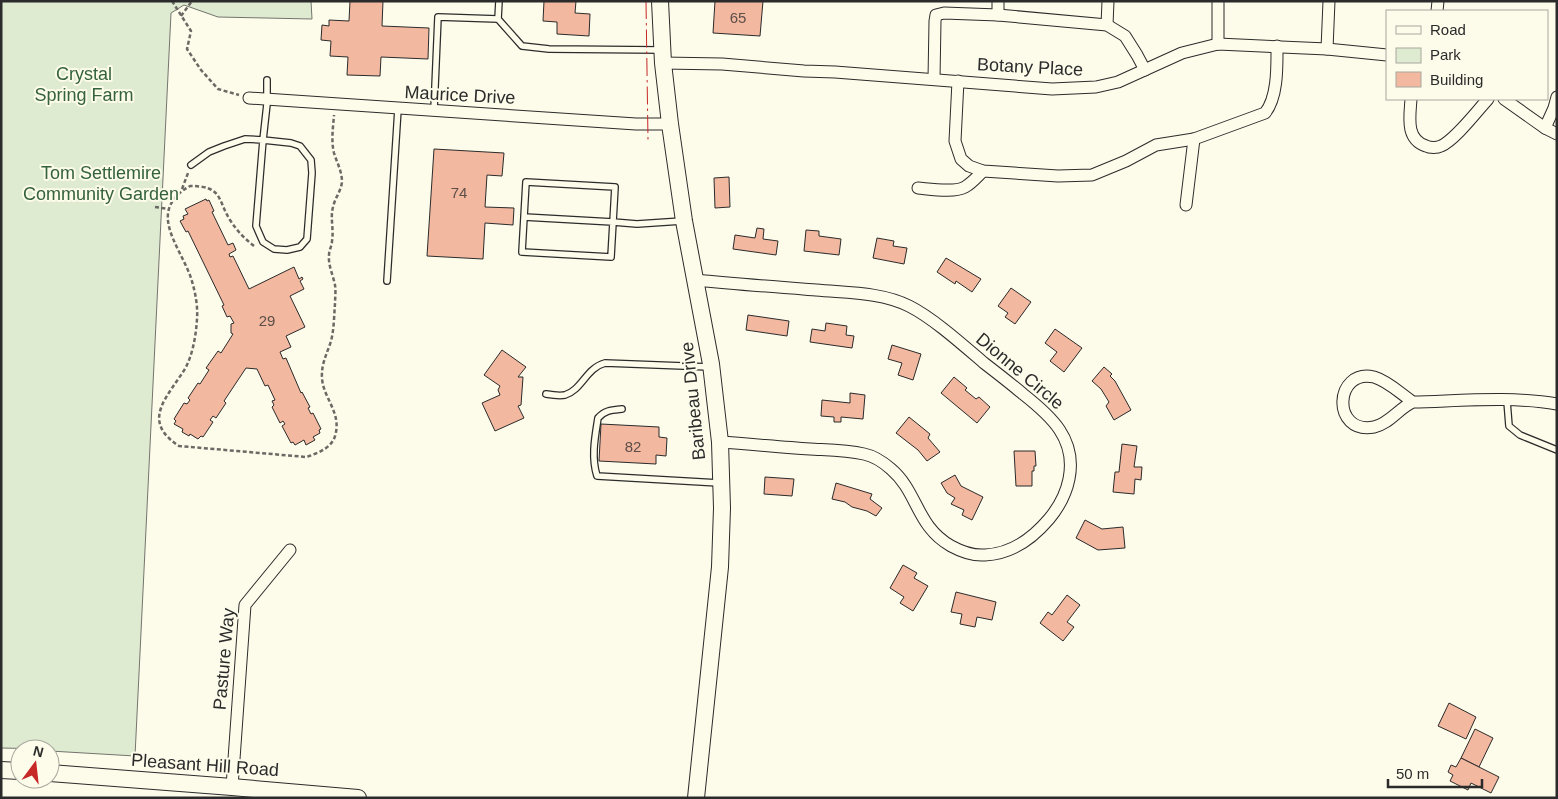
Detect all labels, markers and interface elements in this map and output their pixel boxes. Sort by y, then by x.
house number: 65 [730,9,746,26]
legend [1386,10,1548,100]
text: Road [1430,21,1466,38]
text: Park [1430,46,1461,63]
street label: Botany Place [977,54,1083,80]
park label: Crystal Spring Farm [34,64,134,105]
text: Building [1430,71,1483,88]
street label: Maurice Drive [404,82,516,108]
park label: Tom Settlemire Community Garden [23,163,179,204]
house number: 74 [451,184,467,201]
house number: 29 [259,312,275,329]
street label: Dionne Circle [972,329,1068,413]
street label: Baribeau Drive [677,341,709,461]
house number: 82 [625,438,641,455]
street label: Pasture Way [210,607,238,711]
north arrow [10,739,60,789]
text: N [31,742,45,760]
street label: Pleasant Hill Road [130,750,280,780]
scale bar [1388,756,1482,788]
text: 50 m [1396,765,1429,782]

